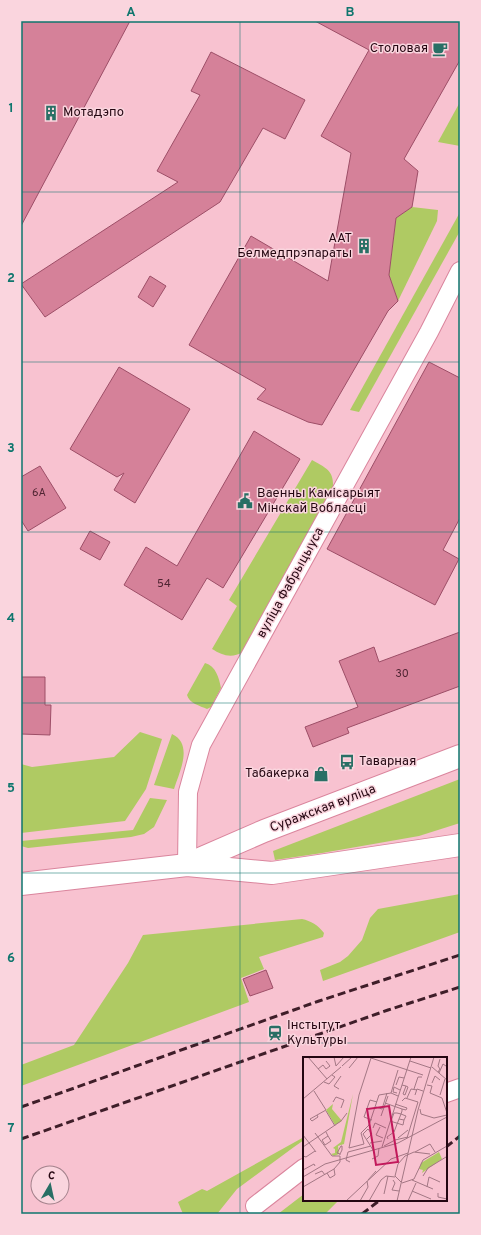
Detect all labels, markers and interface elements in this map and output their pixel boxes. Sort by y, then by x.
text: A [126,5,136,21]
text: B [346,5,355,21]
cafe icon: Столовая [431,40,449,58]
place label: Столовая [370,41,428,57]
text: 1 [8,101,14,117]
building icon: Мотадэпо [42,104,60,122]
place label: Мотадэпо [63,105,124,121]
place label: ААТ Белмедпрэпараты [237,231,352,262]
building icon: ААТ Белмедпрэпараты [355,237,373,255]
text: 2 [7,271,15,287]
text: 3 [7,441,15,457]
house number: 6А [32,486,46,500]
place label: Ваенны Камісарыят Мінскай Вобласці [257,486,380,517]
public building icon: Ваенны Камісарыят Мінскай Вобласці [236,492,254,510]
street label: вуліца Фабрыцыуса [254,525,328,641]
house number: 54 [157,577,171,591]
text: 4 [7,611,15,627]
house number: 30 [395,667,409,681]
bus stop icon: Таварная [338,753,356,771]
place label: Таварная [359,754,416,770]
shop icon: Табакерка [312,765,330,783]
place label: Табакерка [245,766,309,782]
text: 5 [7,781,15,797]
street label: Суражская вуліца [268,781,378,837]
text: 6 [7,951,15,967]
place label: Інстытут Культуры [287,1018,347,1049]
station icon: Інстытут Культуры [266,1024,284,1042]
inset map [303,1057,447,1201]
text: 7 [8,1121,15,1137]
north arrow [30,1165,70,1205]
text: С [47,1169,56,1184]

